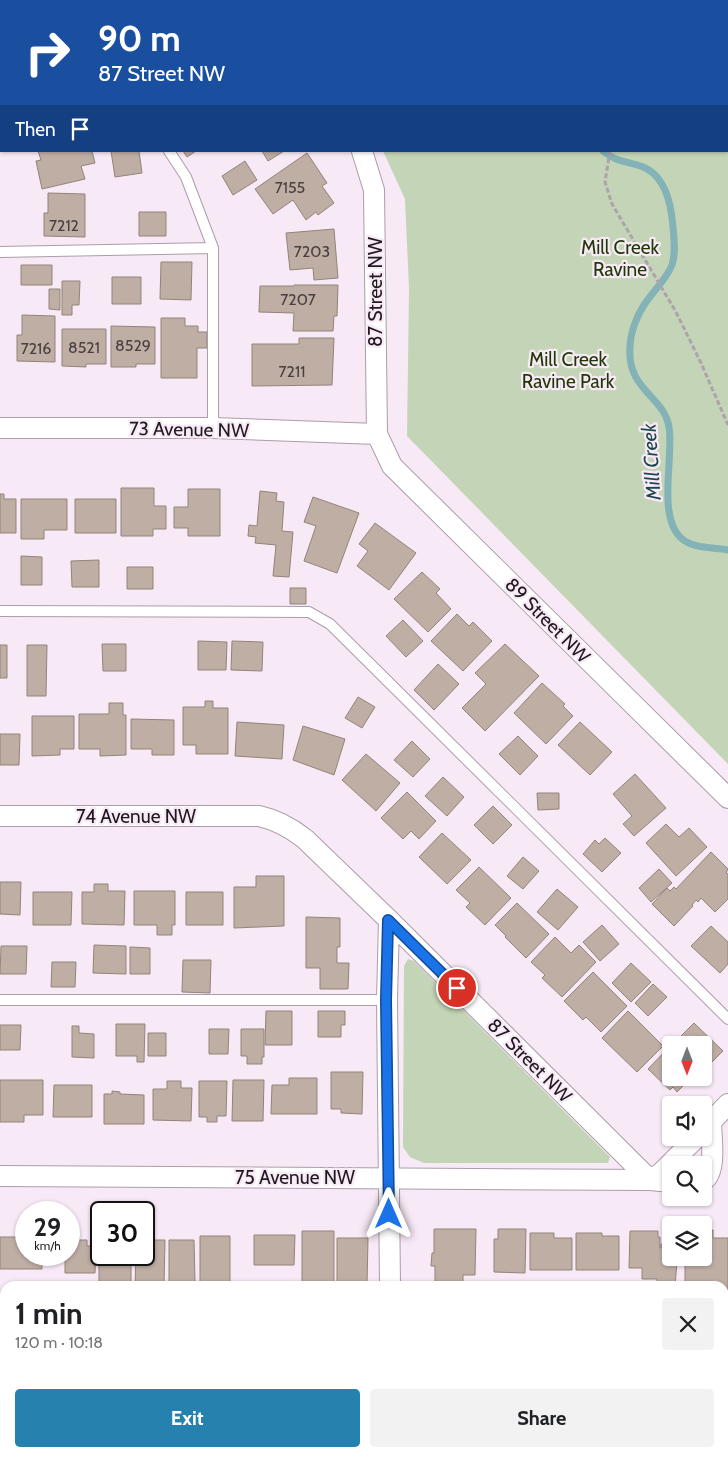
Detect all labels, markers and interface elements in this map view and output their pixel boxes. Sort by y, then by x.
text: 90 m [98,17,181,60]
icon: right [15,20,80,85]
text: 87 Street NW [98,60,225,87]
icon: arrive [66,115,94,143]
text: Then [15,118,56,141]
house number: 7155 [275,178,305,197]
house number: 7212 [49,216,79,235]
park label: Mill Creek Ravine [581,236,659,281]
street label: 87 Street NW [364,237,387,347]
house number: 7203 [294,242,330,261]
house number: 7207 [280,290,316,309]
house number: 8529 [115,336,151,355]
house number: 8521 [68,338,100,357]
house number: 7216 [21,339,51,358]
park label: Mill Creek Ravine Park [522,348,615,393]
house number: 7211 [279,362,305,381]
street label: 73 Avenue NW [129,417,249,442]
water label: Mill Creek [636,421,666,502]
street label: 89 Street NW [500,573,595,668]
street label: 74 Avenue NW [76,805,196,828]
pin [436,967,478,1009]
icon: arrive [443,974,471,1002]
street label: 87 Street NW [483,1013,577,1107]
north arrow [662,1036,712,1086]
map controls [662,1036,712,1266]
button: sound [662,1096,712,1146]
button: search [662,1156,712,1206]
street label: 75 Avenue NW [235,1166,355,1189]
position arrow [362,1187,414,1239]
speed limit sign: 30 [90,1201,155,1266]
text: 29 [34,1212,61,1242]
button: layers [662,1216,712,1266]
text: km/h [34,1238,61,1253]
text: 1 min [15,1295,83,1332]
button: close [662,1298,714,1350]
text: 120 m · 10:18 [15,1333,103,1352]
button: Exit [15,1389,360,1447]
button: Share [370,1389,714,1447]

